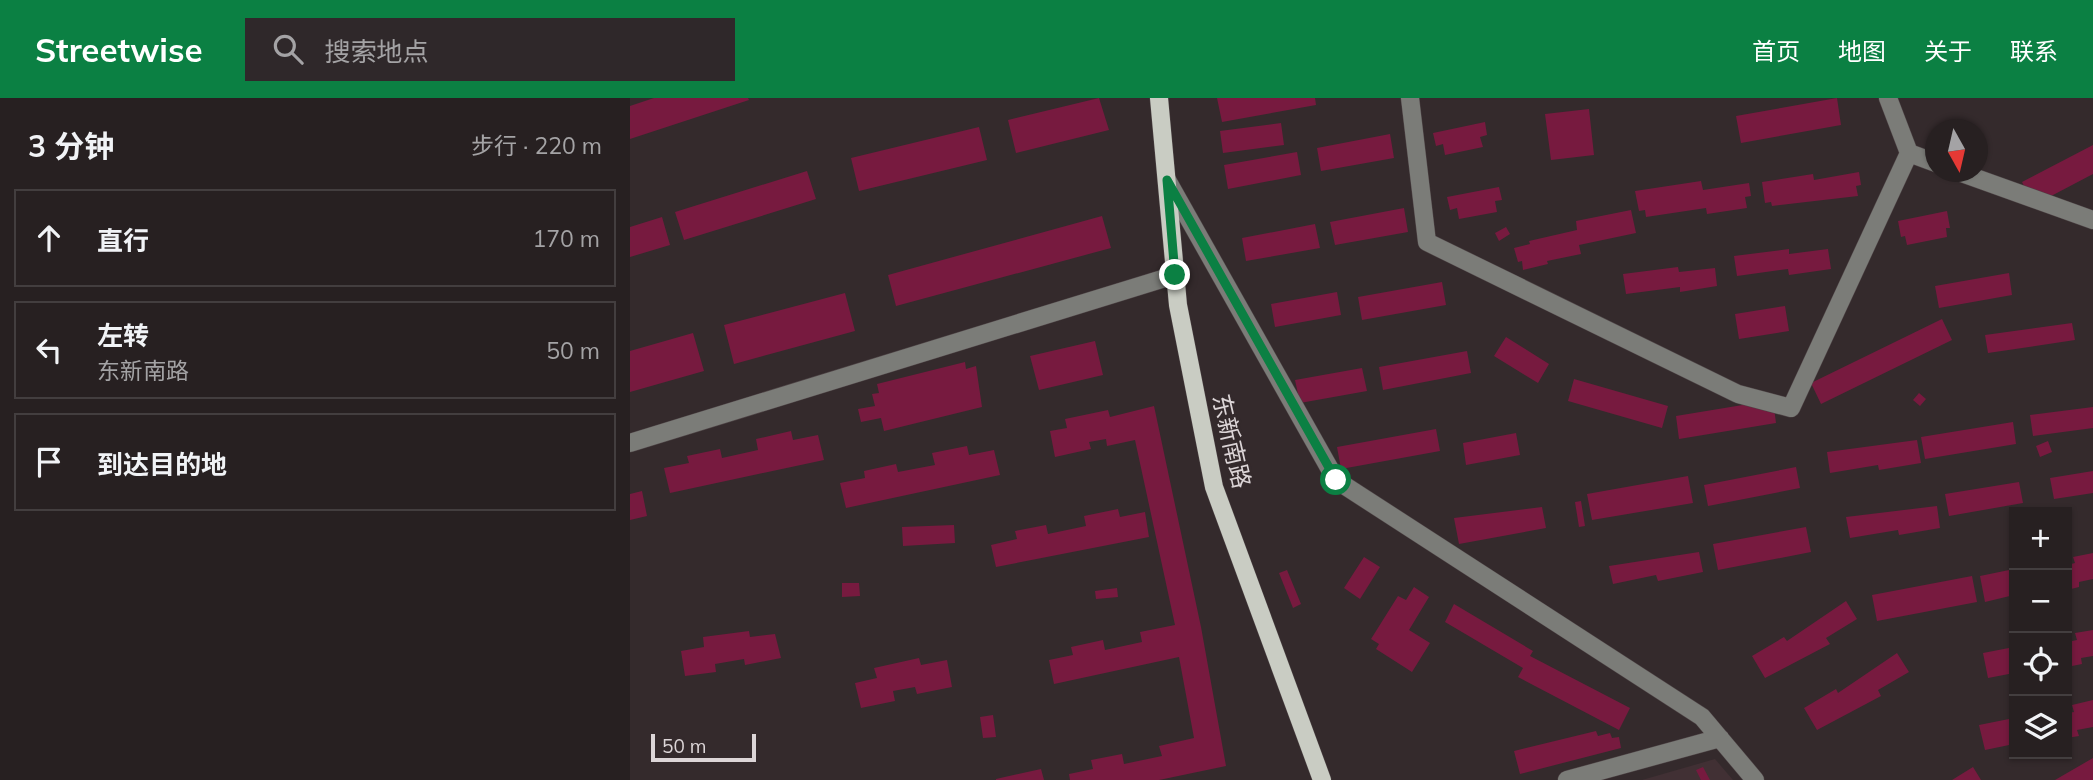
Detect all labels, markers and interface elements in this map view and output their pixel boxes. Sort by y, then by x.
search box [245,18,735,81]
text: Streetwise [35,29,203,70]
icon: search [269,30,307,68]
text: 搜索地点 [325,35,429,68]
text: 首页 [1752,36,1800,66]
text: 地图 [1838,36,1886,66]
text: 关于 [1924,36,1972,66]
text: 联系 [2010,36,2058,66]
north arrow [1925,119,1988,182]
text: 3 分钟 [28,127,114,165]
text: 步行 · 220 m [471,131,602,160]
icon: ahead [30,219,68,257]
text: 直行 [97,224,149,257]
text: 170 m [532,224,600,253]
route end [1159,259,1190,290]
text: 左转 [97,319,149,352]
icon: left [30,331,68,369]
text: 50 m [546,336,600,365]
text: 东新南路 [97,356,189,385]
street label: 东新南路 [1207,391,1257,491]
icon: arrive [30,443,68,481]
text: 到达目的地 [97,448,227,481]
route start [1320,464,1351,495]
map controls [2009,507,2072,759]
button: + [2009,507,2072,570]
button: − [2009,570,2072,633]
button: locate [2009,633,2072,696]
button: layers [2009,696,2072,759]
scale bar [651,731,756,763]
text: 50 m [662,734,706,758]

